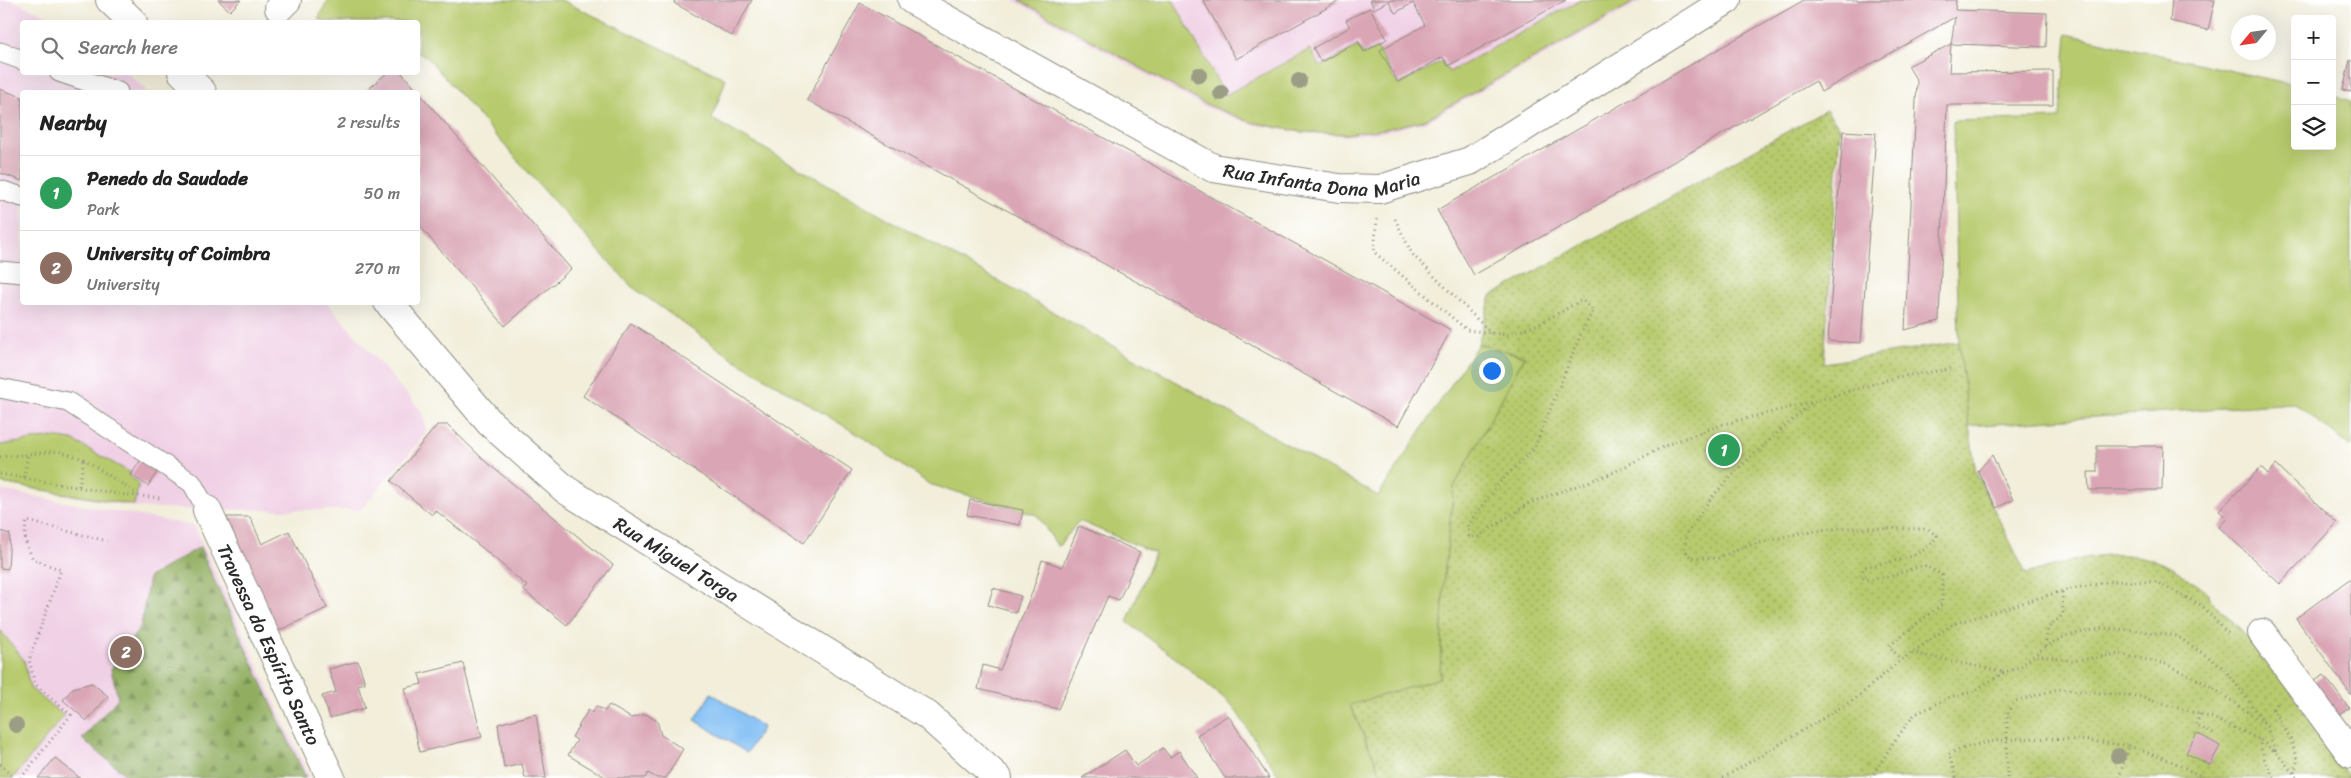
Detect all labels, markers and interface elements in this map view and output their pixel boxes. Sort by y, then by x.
north arrow [2231,15,2276,60]
map controls [2291,15,2336,150]
button: + [2291,15,2336,60]
search box [20,20,420,75]
text: Search here [78,31,178,64]
icon: search [38,34,66,62]
button: − [2291,60,2336,105]
text: Nearby [40,104,106,142]
button: layers [2291,105,2336,150]
text: 2 results [337,108,400,137]
street label: Rua Infanta Dona Maria [1221,153,1425,207]
text: Penedo da Saudade [87,162,248,195]
text: 1 [53,179,59,208]
text: 50 m [364,179,400,208]
text: Park [87,195,120,224]
text: University of Coimbra [87,237,270,270]
text: 2 [51,254,61,283]
text: 270 m [355,254,400,283]
text: University [87,270,160,299]
your location [1479,358,1505,384]
pin: 1 [1708,431,1740,469]
street label: Rua Miguel Torga [607,507,746,611]
street label: Travessa do Espírito Santo [208,538,330,751]
pin: 2 [110,633,142,671]

